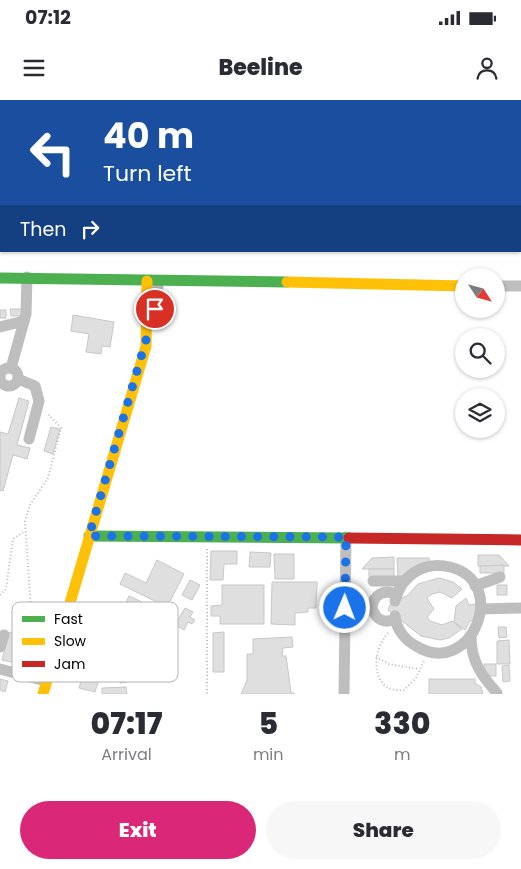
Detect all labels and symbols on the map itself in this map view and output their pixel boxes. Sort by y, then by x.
north arrow [455,268,505,318]
pin [134,288,176,330]
position arrow [318,581,370,633]
legend [12,602,178,682]
text: Fast [54,609,83,629]
text: Slow [54,631,87,651]
text: Jam [54,654,85,674]

